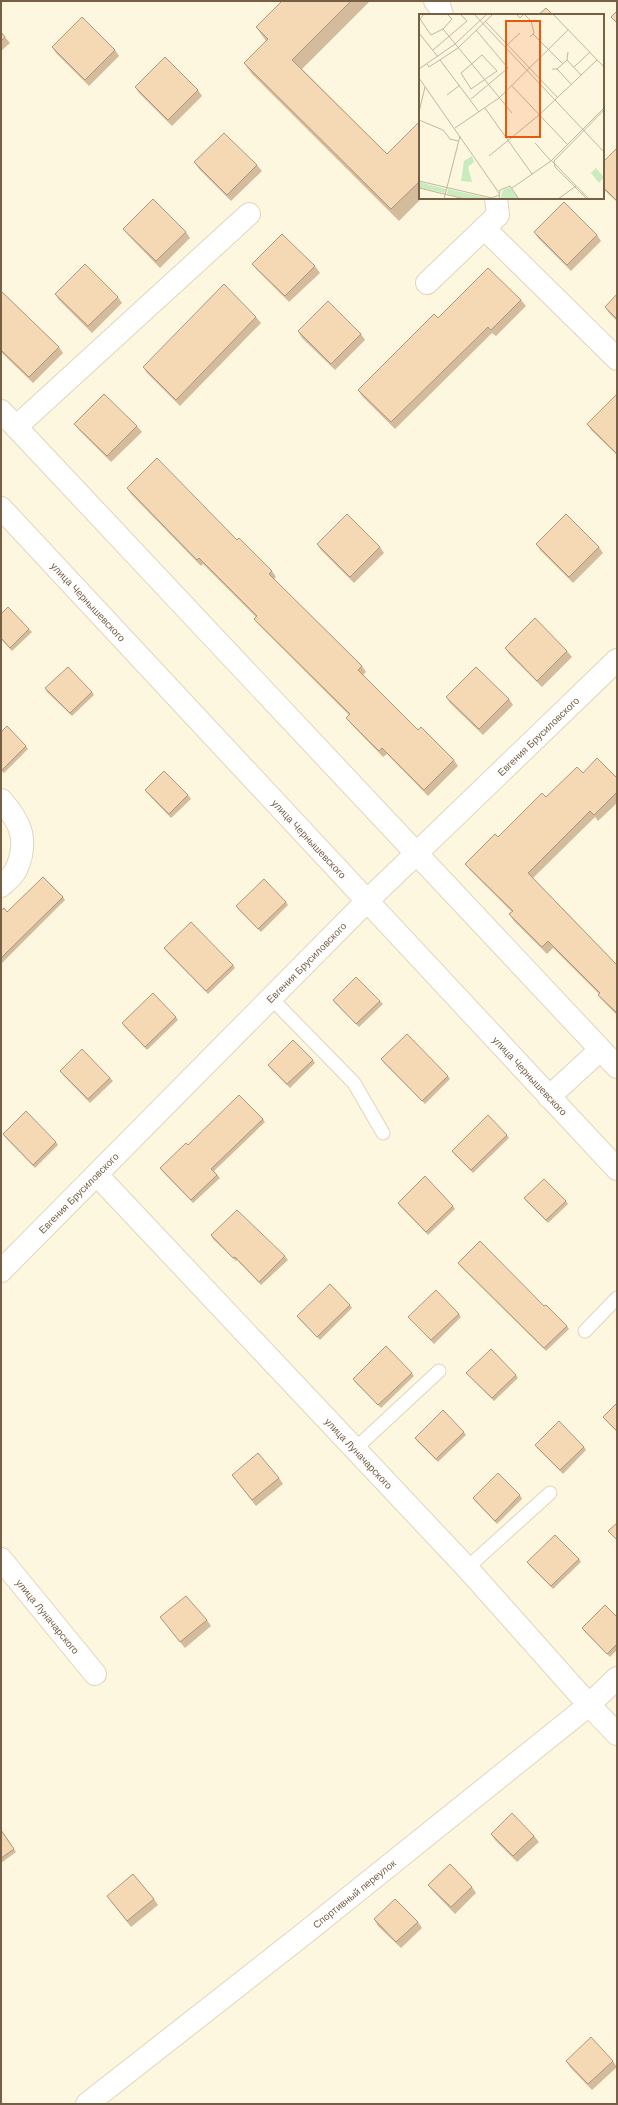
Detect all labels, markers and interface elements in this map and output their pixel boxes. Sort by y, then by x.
inset map [419,14,604,199]
street label: улица Чернышевского [49,560,128,644]
street label: Евгения Брусиловского [495,694,581,778]
street label: улица Чернышевского [270,797,349,881]
street label: Евгения Брусиловского [264,920,349,1005]
street label: улица Чернышевского [491,1034,570,1118]
street label: Евгения Брусиловского [36,1150,121,1235]
street label: улица Луначарского [323,1415,395,1491]
street label: улица Луначарского [14,1577,82,1656]
street label: Спортивный переулок [311,1857,398,1930]

